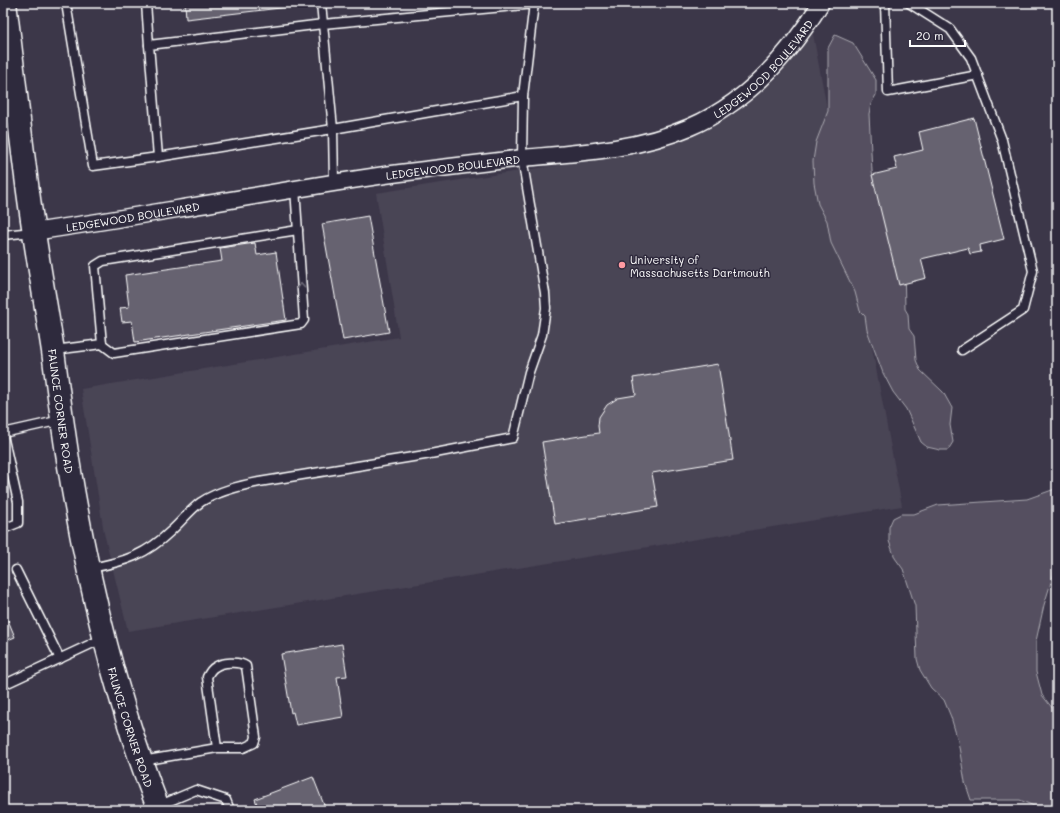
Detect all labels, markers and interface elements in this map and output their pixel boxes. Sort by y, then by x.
street label: LEDGEWOOD BOULEVARD [710,16,816,121]
scale bar [910,22,965,48]
text: 20 m [916,27,944,43]
street label: LEDGEWOOD BOULEVARD [385,151,521,182]
street label: LEDGEWOOD BOULEVARD [65,198,201,234]
place label: University of Massachusetts Dartmouth [630,252,770,280]
marker: University of Massachusetts Dartmouth [617,260,627,270]
one-way arrow [297,283,306,289]
street label: FAUNCE CORNER ROAD [45,348,78,474]
street label: FAUNCE CORNER ROAD [105,665,157,789]

